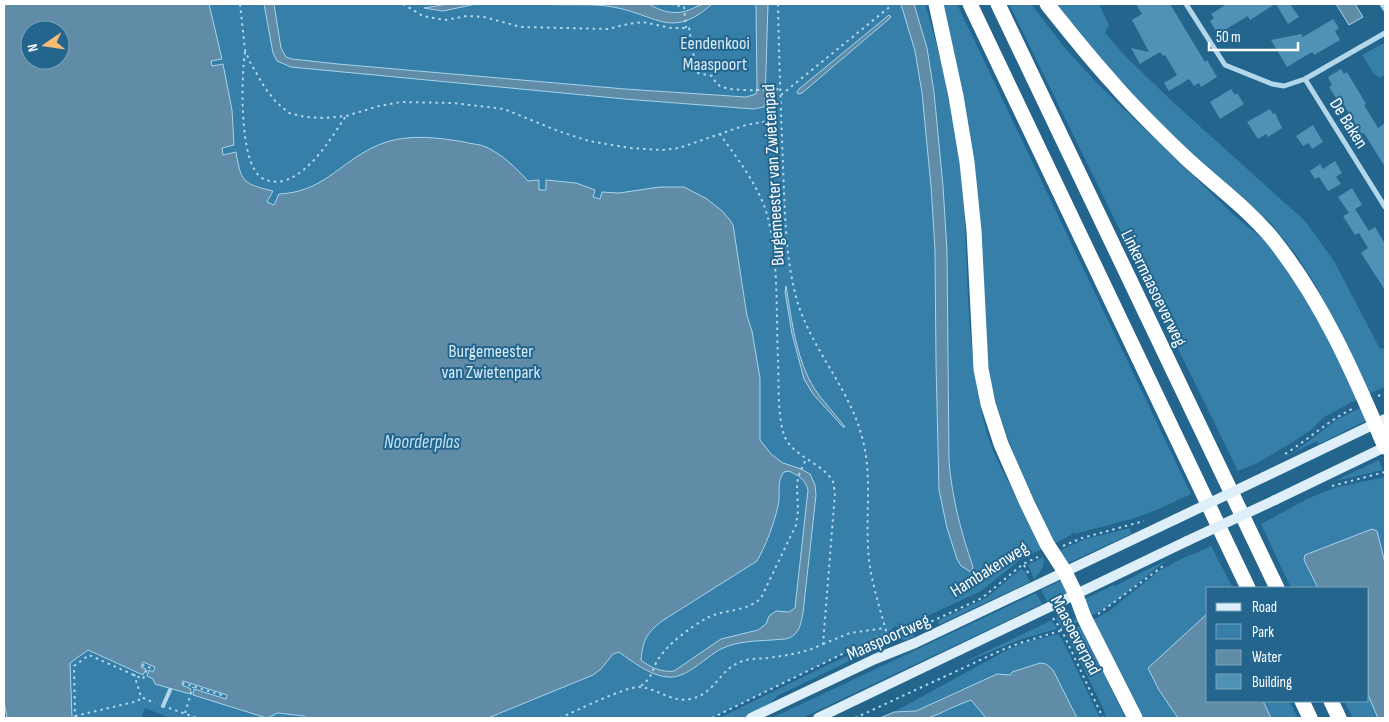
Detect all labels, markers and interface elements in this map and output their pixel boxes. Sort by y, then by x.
north arrow [20,20,70,70]
scale bar [1209,20,1298,52]
text: 50 m [1216,28,1241,47]
park label: Eendenkooi Maaspoort [680,33,750,75]
text: N [24,42,42,53]
street label: Burgemeester van Zwietenpad [758,84,789,266]
street label: De Baken [1325,94,1372,152]
street label: Linkermaasoeverweg [1116,226,1191,350]
park label: Burgemeester van Zwietenpark [442,341,541,383]
water label: Noorderplas [384,431,460,454]
street label: Hambakenweg [946,537,1032,602]
legend [1206,587,1369,702]
street label: Maasoeverpad [1046,592,1105,678]
text: Road [1252,598,1277,617]
street label: Maaspoortweg [843,610,933,665]
text: Park [1252,623,1274,642]
text: Water [1252,648,1283,667]
text: Building [1252,673,1292,692]

